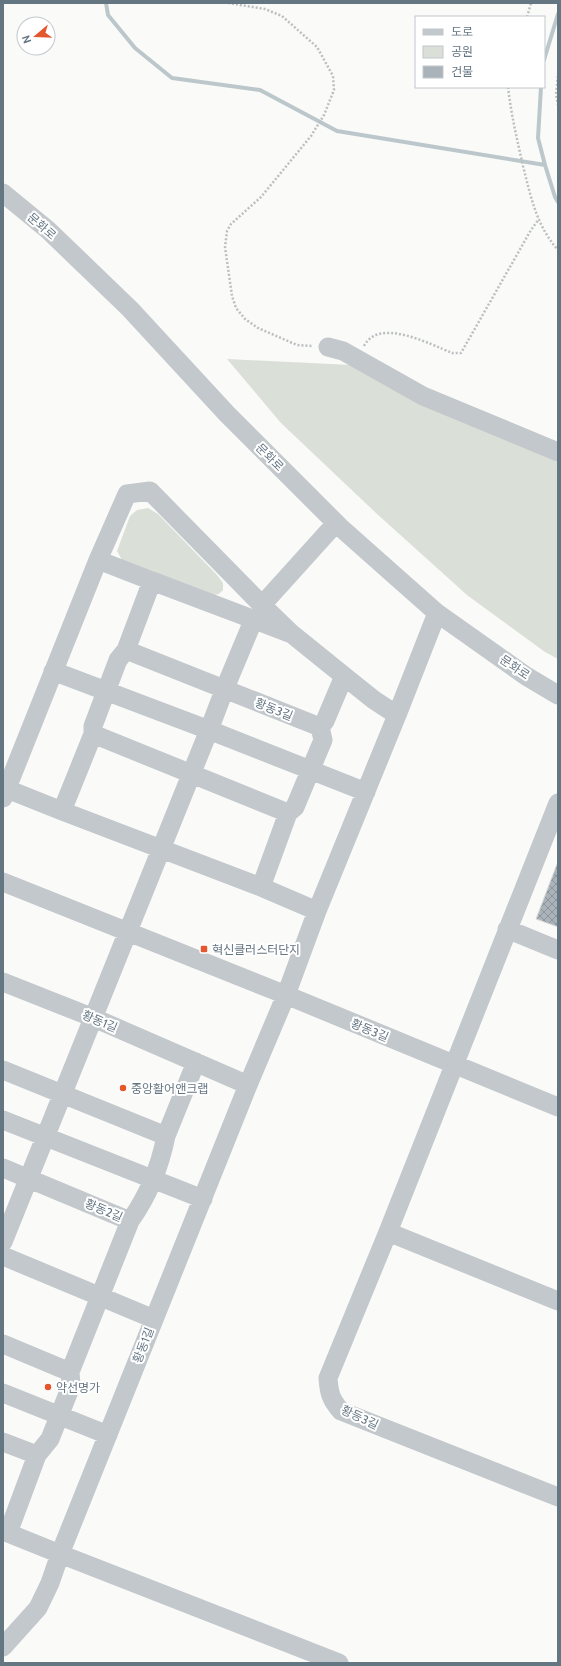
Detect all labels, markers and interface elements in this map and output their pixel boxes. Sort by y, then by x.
north arrow [16,16,56,56]
legend [415,16,545,88]
text: 도로 [451,24,473,39]
text: N [19,33,34,45]
text: 공원 [451,44,473,59]
text: 건물 [451,64,473,79]
street label: 문화로 [25,209,59,243]
street label: 문화로 [253,440,287,474]
street label: 문화로 [497,652,533,682]
street label: 황동3길 [253,695,295,723]
place label: 혁신클러스터단지 [212,942,300,957]
marker: 혁신클러스터단지 [199,944,209,954]
street label: 황동1길 [80,1007,120,1035]
street label: 황동3길 [349,1015,391,1045]
place label: 중앙활어앤크랩 [131,1081,208,1096]
marker: 중앙활어앤크랩 [118,1083,128,1093]
street label: 황동2길 [83,1195,125,1225]
street label: 황동1길 [129,1325,157,1365]
place label: 약선명가 [56,1380,100,1395]
marker: 약선명가 [43,1382,53,1392]
street label: 황동3길 [339,1402,381,1432]

